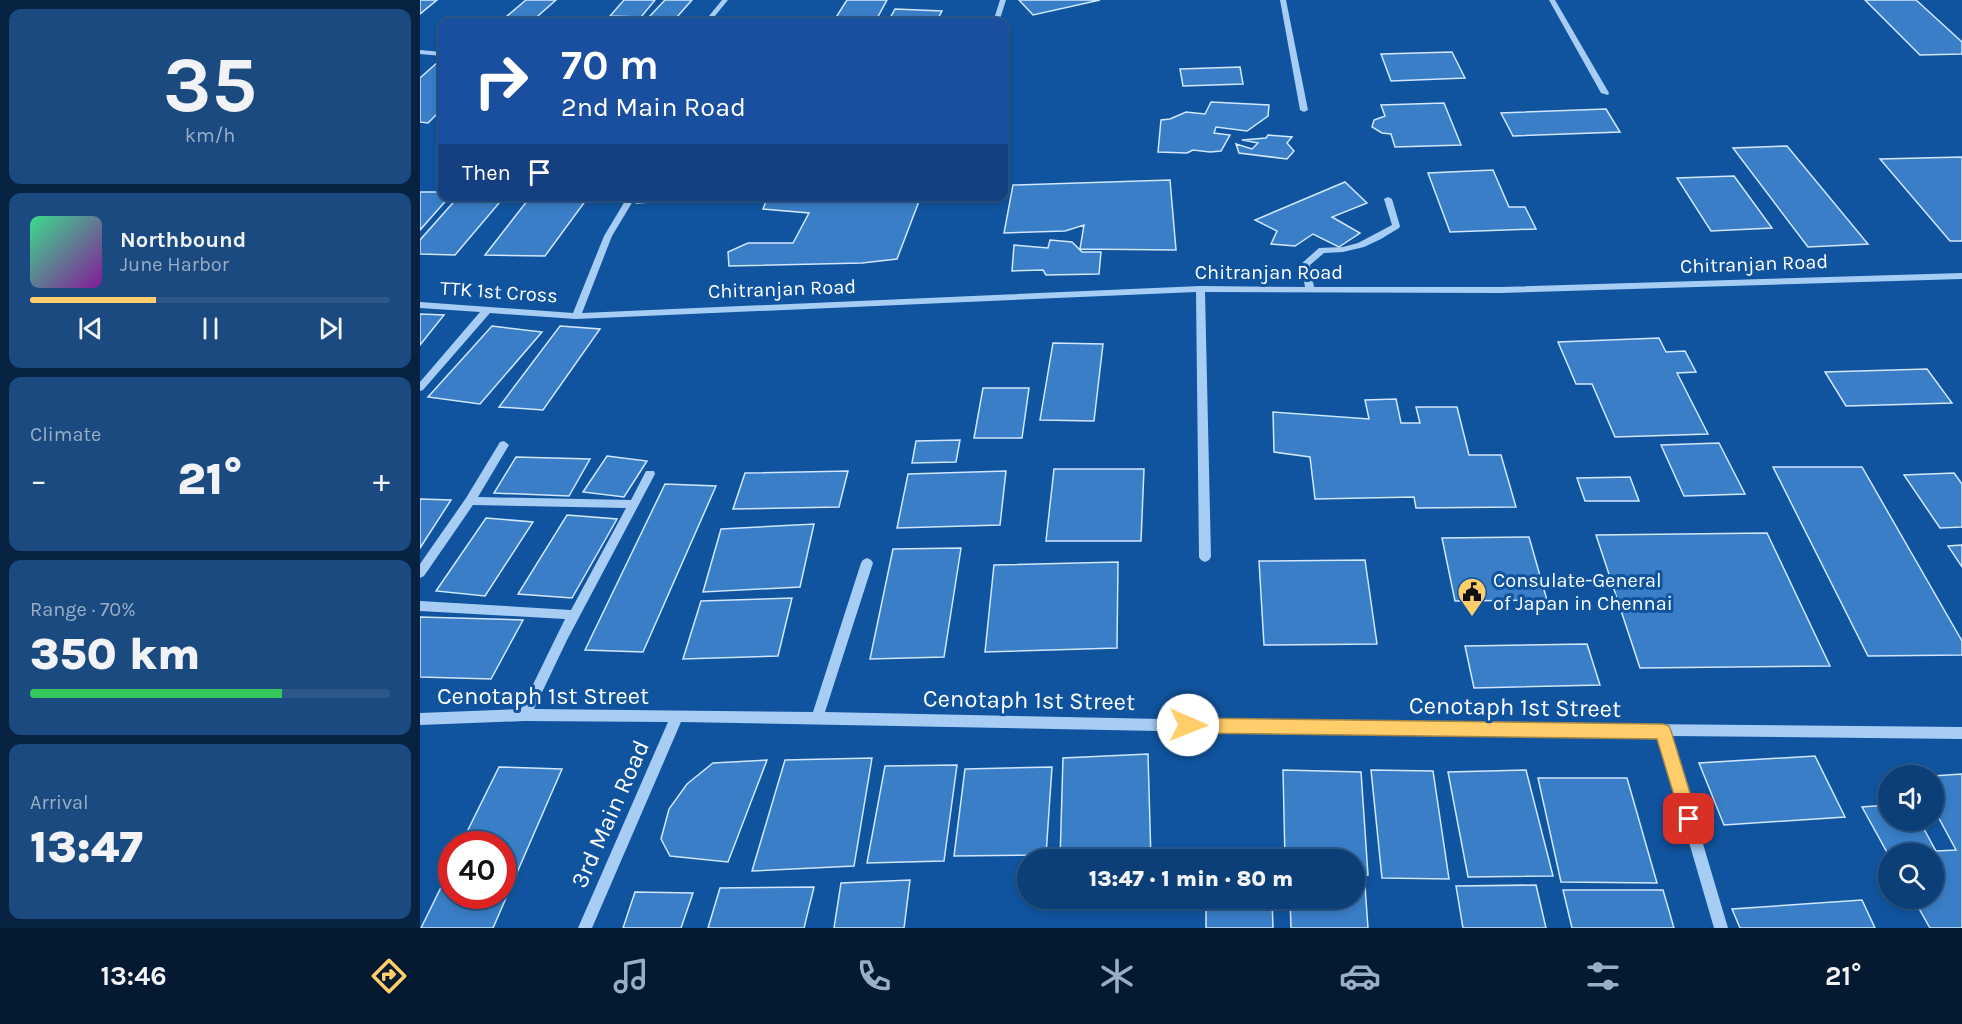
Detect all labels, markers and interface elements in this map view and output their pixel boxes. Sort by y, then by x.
text: 35 [163,39,257,131]
text: 70 m [561,40,659,90]
icon: right [462,42,540,120]
text: 2nd Main Road [561,91,746,123]
text: km/h [185,124,235,147]
icon: arrive [523,156,556,189]
text: Then [462,160,511,186]
text: Northbound [120,227,246,253]
street label: Chitranjan Road [1680,250,1828,278]
text: June Harbor [120,253,229,276]
street label: Chitranjan Road [1195,261,1343,284]
street label: Chitranjan Road [708,275,856,303]
street label: TTK 1st Cross [439,276,559,308]
icon: previous [74,312,107,345]
icon: pause [194,312,227,345]
icon: next [314,312,347,345]
text: Climate [30,423,101,446]
text: 21° [177,453,243,505]
text: − [30,461,47,499]
text: + [373,461,390,499]
place label: Consulate-General of Japan in Chennai [1493,569,1673,615]
public building icon: Consulate-General of Japan in Chennai [1456,576,1488,618]
text: Range · 70% [30,598,136,621]
text: 350 km [30,628,200,680]
street label: Cenotaph 1st Street [437,682,649,710]
street label: Cenotaph 1st Street [923,684,1135,716]
street label: Cenotaph 1st Street [1409,691,1621,723]
position arrow [1156,693,1220,757]
street label: 3rd Main Road [565,736,655,892]
map controls [1878,765,1944,909]
button: sound [1878,765,1944,831]
text: Arrival [30,791,89,814]
pin [1663,793,1714,844]
icon: arrive [1672,802,1705,835]
text: 13:47 [30,821,143,873]
speed limit sign: 40 [438,831,516,909]
button: search [1878,843,1944,909]
text: 13:47 · 1 min · 80 m [1089,866,1293,892]
icon: directions [368,955,410,997]
icon: music [610,955,652,997]
icon: phone [853,955,895,997]
icon: climate [1096,955,1138,997]
icon: car [1339,955,1381,997]
icon: filters [1582,955,1624,997]
text: 13:46 [100,960,167,992]
text: 21° [1825,960,1862,992]

